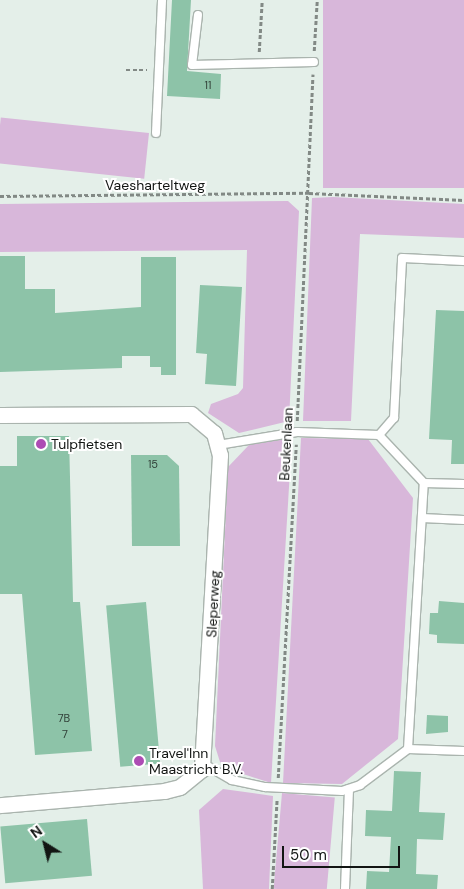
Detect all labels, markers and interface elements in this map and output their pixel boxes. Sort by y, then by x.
house number: 11 [205,78,211,92]
street label: Vaesharteltweg [105,177,205,193]
street label: Beukenlaan [276,407,296,481]
place label: Tulpfietsen [51,436,122,452]
marker: Tulpfietsen [35,438,47,450]
house number: 15 [148,457,158,471]
street label: Sleperweg [203,570,223,638]
house number: 7B [58,711,70,725]
house number: 7 [62,727,68,741]
place label: Travel'Inn Maastricht B.V. [149,745,243,778]
marker: Travel'Inn Maastricht B.V. [133,755,145,767]
north arrow [20,819,70,869]
text: N [27,822,46,842]
scale bar [284,836,402,868]
text: 50 m [290,845,327,865]

